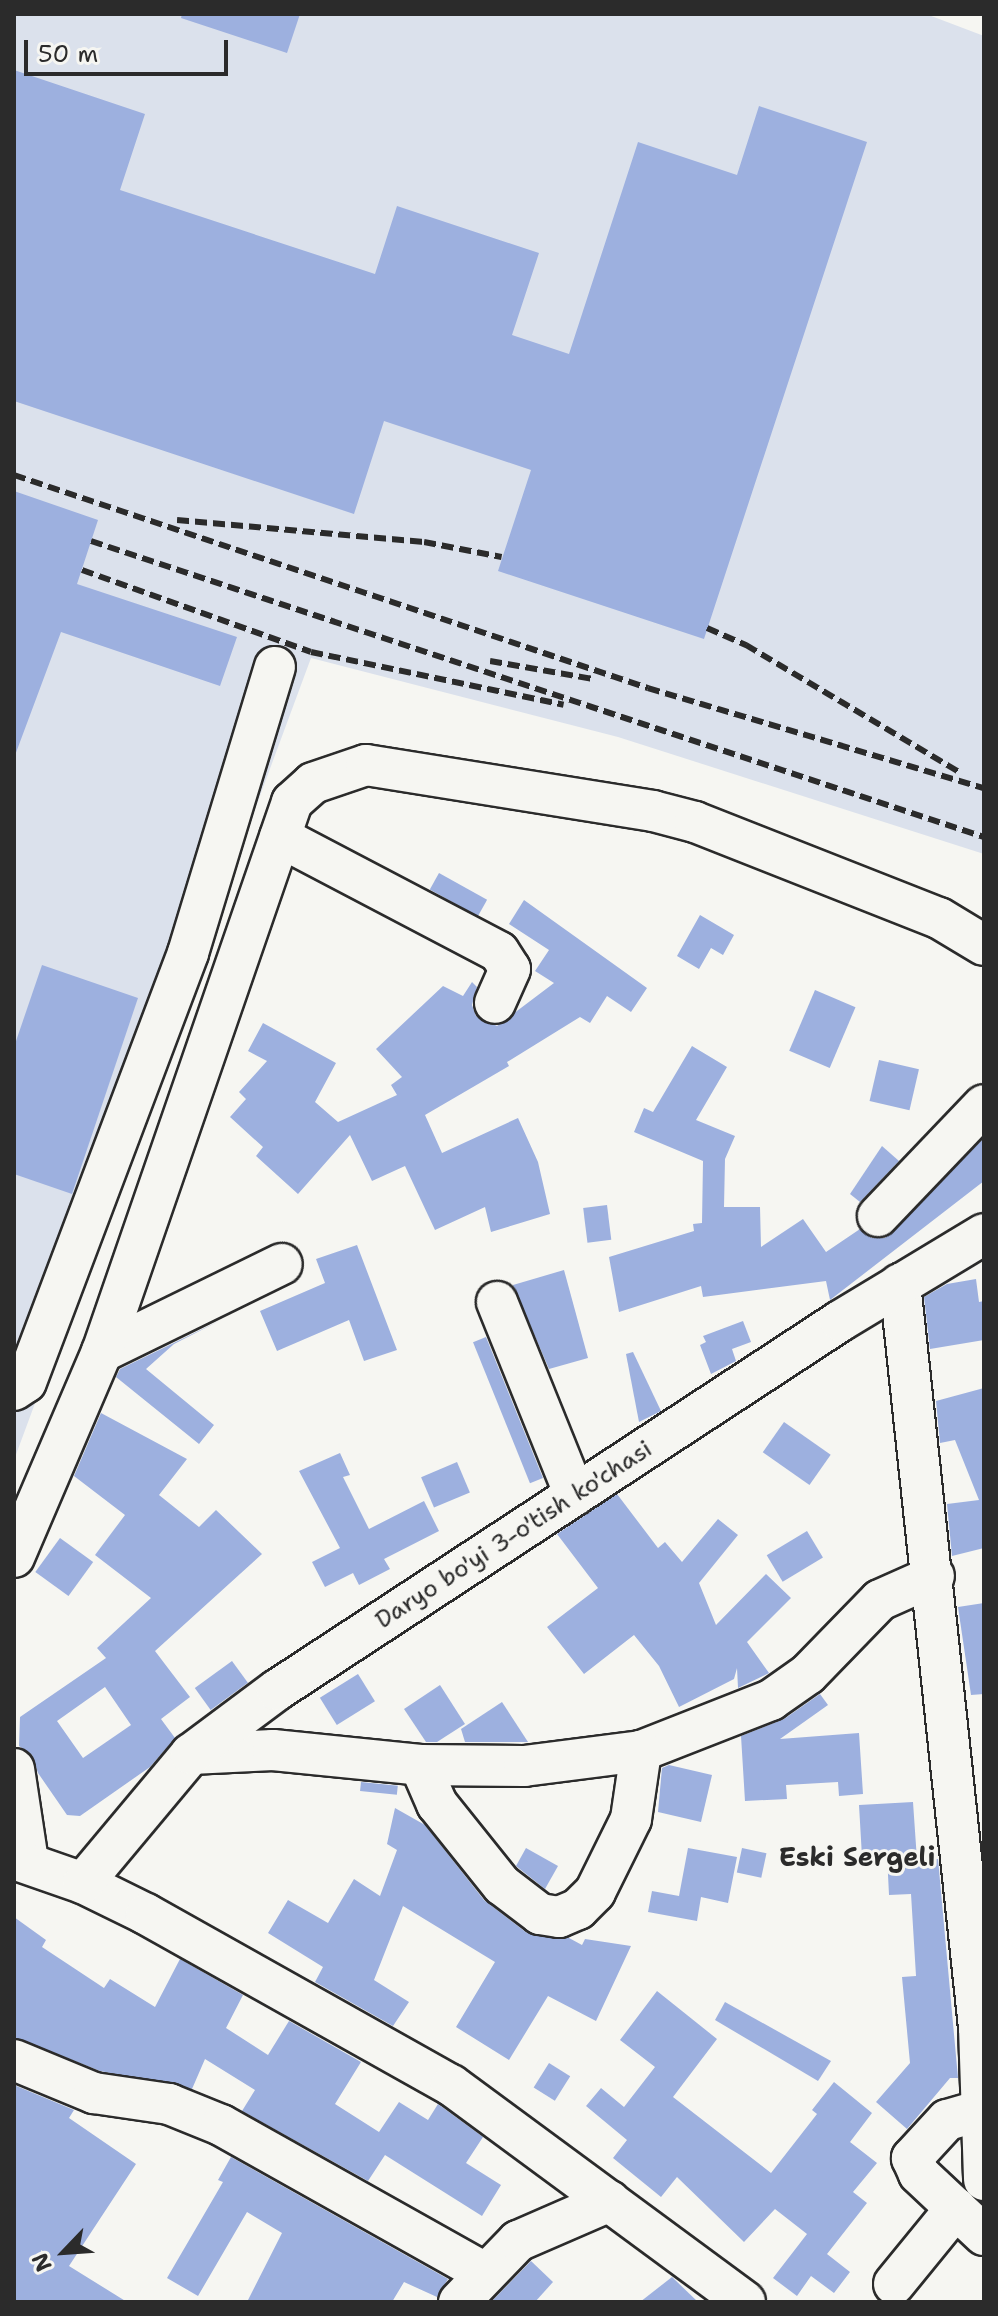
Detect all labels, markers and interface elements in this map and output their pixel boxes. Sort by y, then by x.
scale bar [28,24,232,74]
text: 50 m [38,38,98,70]
street label: Daryo bo'yi 3-o'tish ko'chasi [370,1435,658,1635]
district label: Eski Sergeli [779,1841,935,1873]
north arrow [24,2212,104,2292]
text: N [25,2248,59,2276]

